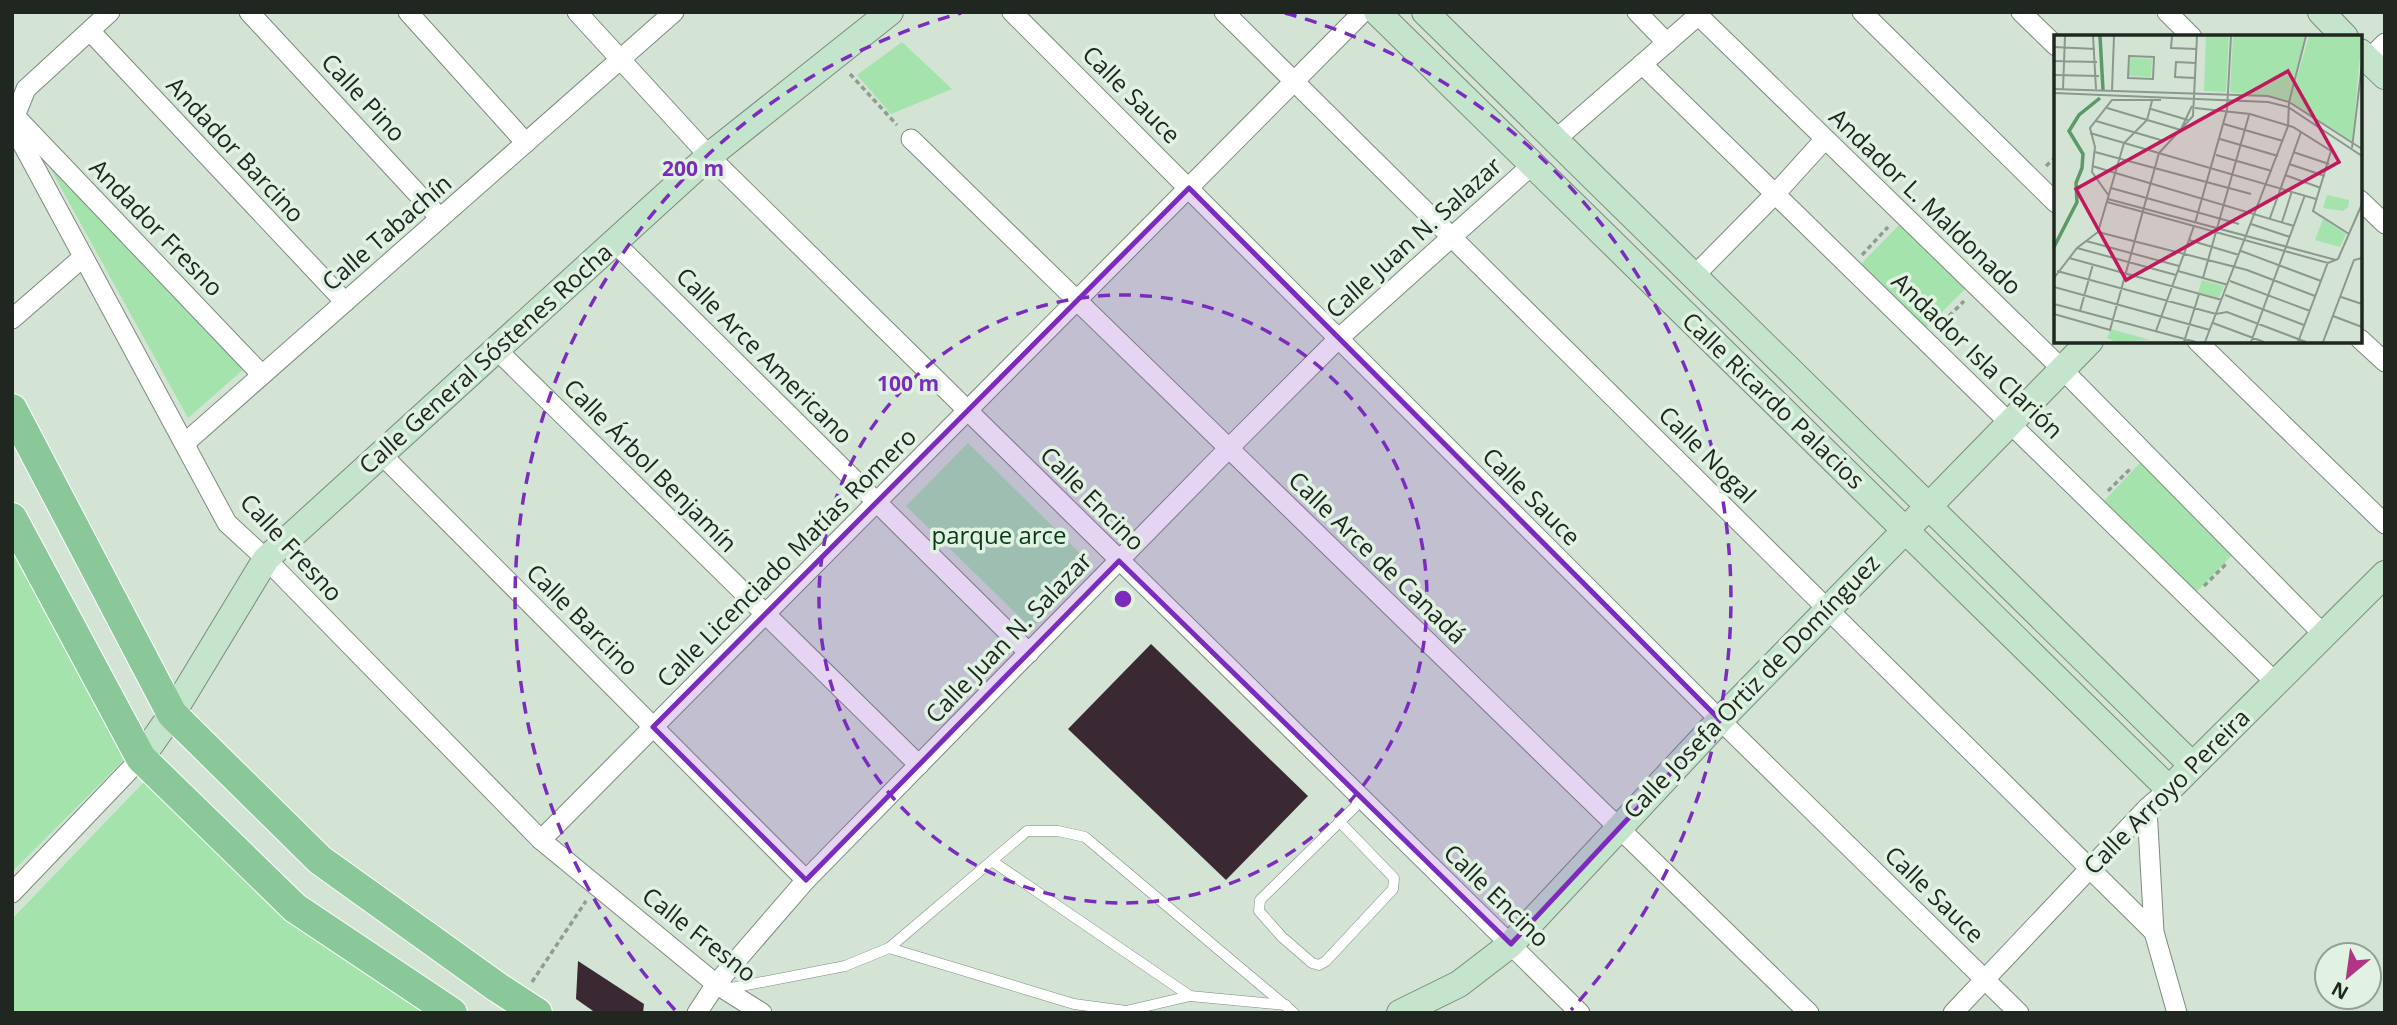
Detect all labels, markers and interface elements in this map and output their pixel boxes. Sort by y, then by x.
inset map [2054,35,2362,343]
street label: Calle Sauce [1076,38,1188,150]
street label: Calle Pino [315,46,414,148]
street label: Andador Barcino [160,69,312,229]
street label: Andador L. Maldonado [1823,100,2029,302]
street label: Calle Juan N. Salazar [1318,149,1508,325]
street label: Andador Fresno [83,151,231,303]
text: 200 m [662,154,724,182]
street label: Calle Tabachín [314,166,458,297]
street label: Calle General Sóstenes Rocha [351,235,619,481]
street label: Calle Arce Americano [670,259,861,450]
street label: Andador Isla Clarión [1885,264,2071,445]
street label: Calle Ricardo Palacios [1676,304,1872,496]
text: 100 m [877,369,939,397]
street label: Calle Árbol Benjamín [557,371,745,559]
street label: Calle Nogal [1652,398,1764,510]
street label: Calle Licenciado Matías Romero [649,420,923,694]
street label: Calle Encino [1034,439,1152,557]
street label: Calle Sauce [1476,440,1588,552]
street label: Calle Arce de Canadá [1282,463,1474,651]
street label: Calle Fresno [233,486,351,608]
park label: parque arce [931,518,1067,551]
street label: Calle Juan N. Salazar [917,544,1099,730]
street label: Calle Josefa Ortiz de Domínguez [1615,546,1886,825]
street label: Calle Barcino [520,556,646,682]
centre of rings [1111,587,1135,611]
street label: Calle Arroyo Pereira [2076,701,2256,881]
street label: Calle Encino [1437,836,1557,954]
street label: Calle Sauce [1878,838,1992,950]
street label: Calle Fresno [636,879,764,989]
north arrow [2313,941,2383,1011]
text: N [2327,976,2353,1006]

